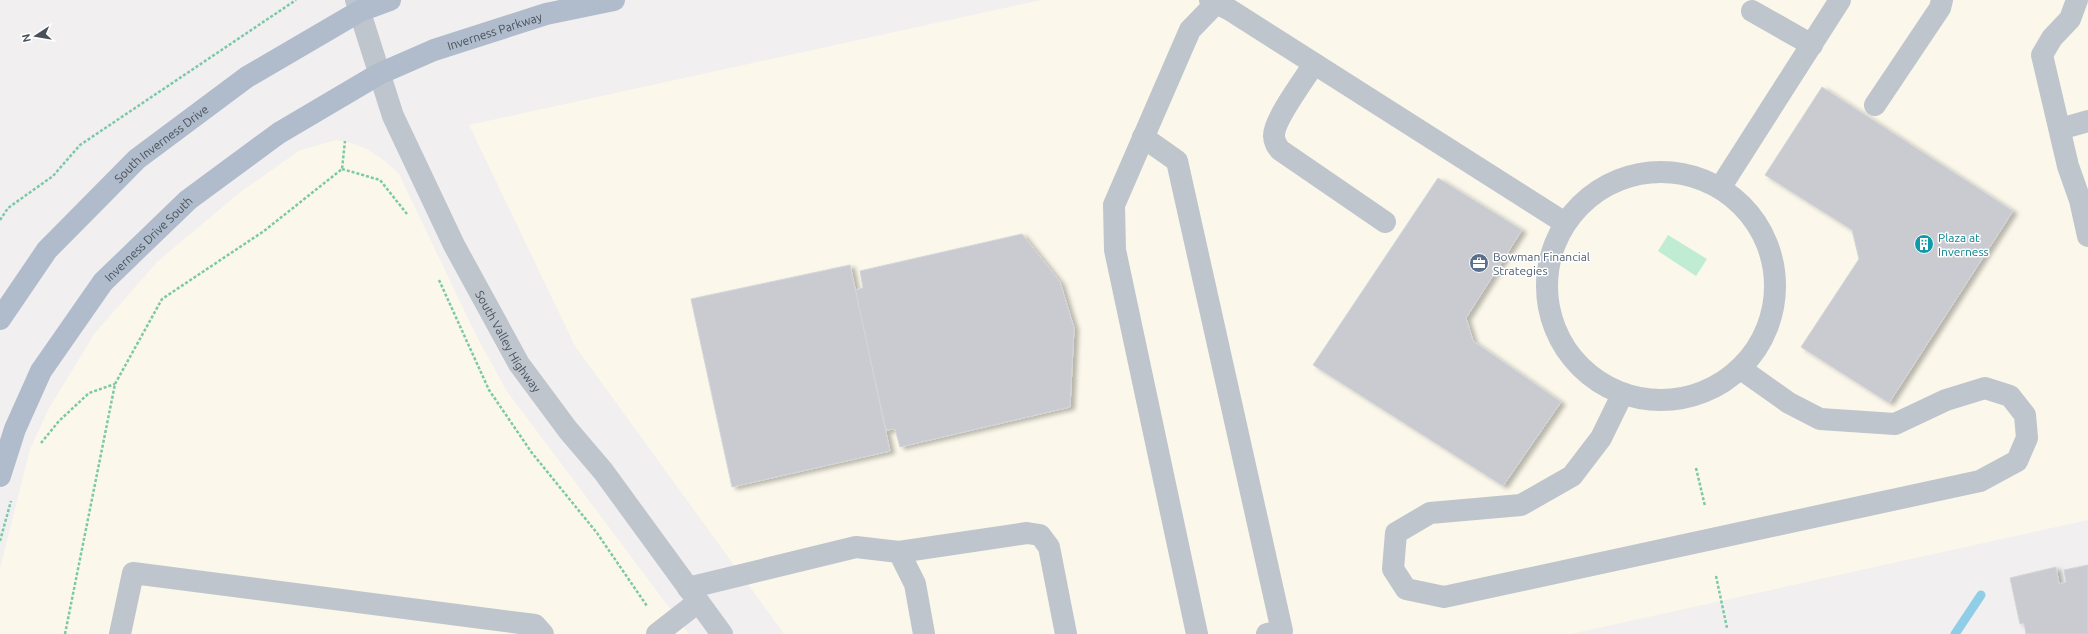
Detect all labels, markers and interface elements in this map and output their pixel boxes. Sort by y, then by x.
street label: Inverness Parkway [445,9,544,52]
north arrow [16,16,56,56]
text: N [19,33,33,43]
street label: South Inverness Drive [111,102,210,185]
street label: Inverness Drive South [102,193,195,284]
place label: Plaza at Inverness [1938,231,1989,258]
building icon: Plaza at Inverness [1913,233,1935,255]
place label: Bowman Financial Strategies [1493,250,1590,277]
office icon: Bowman Financial Strategies [1468,252,1490,274]
street label: South Valley Highway [474,288,544,394]

